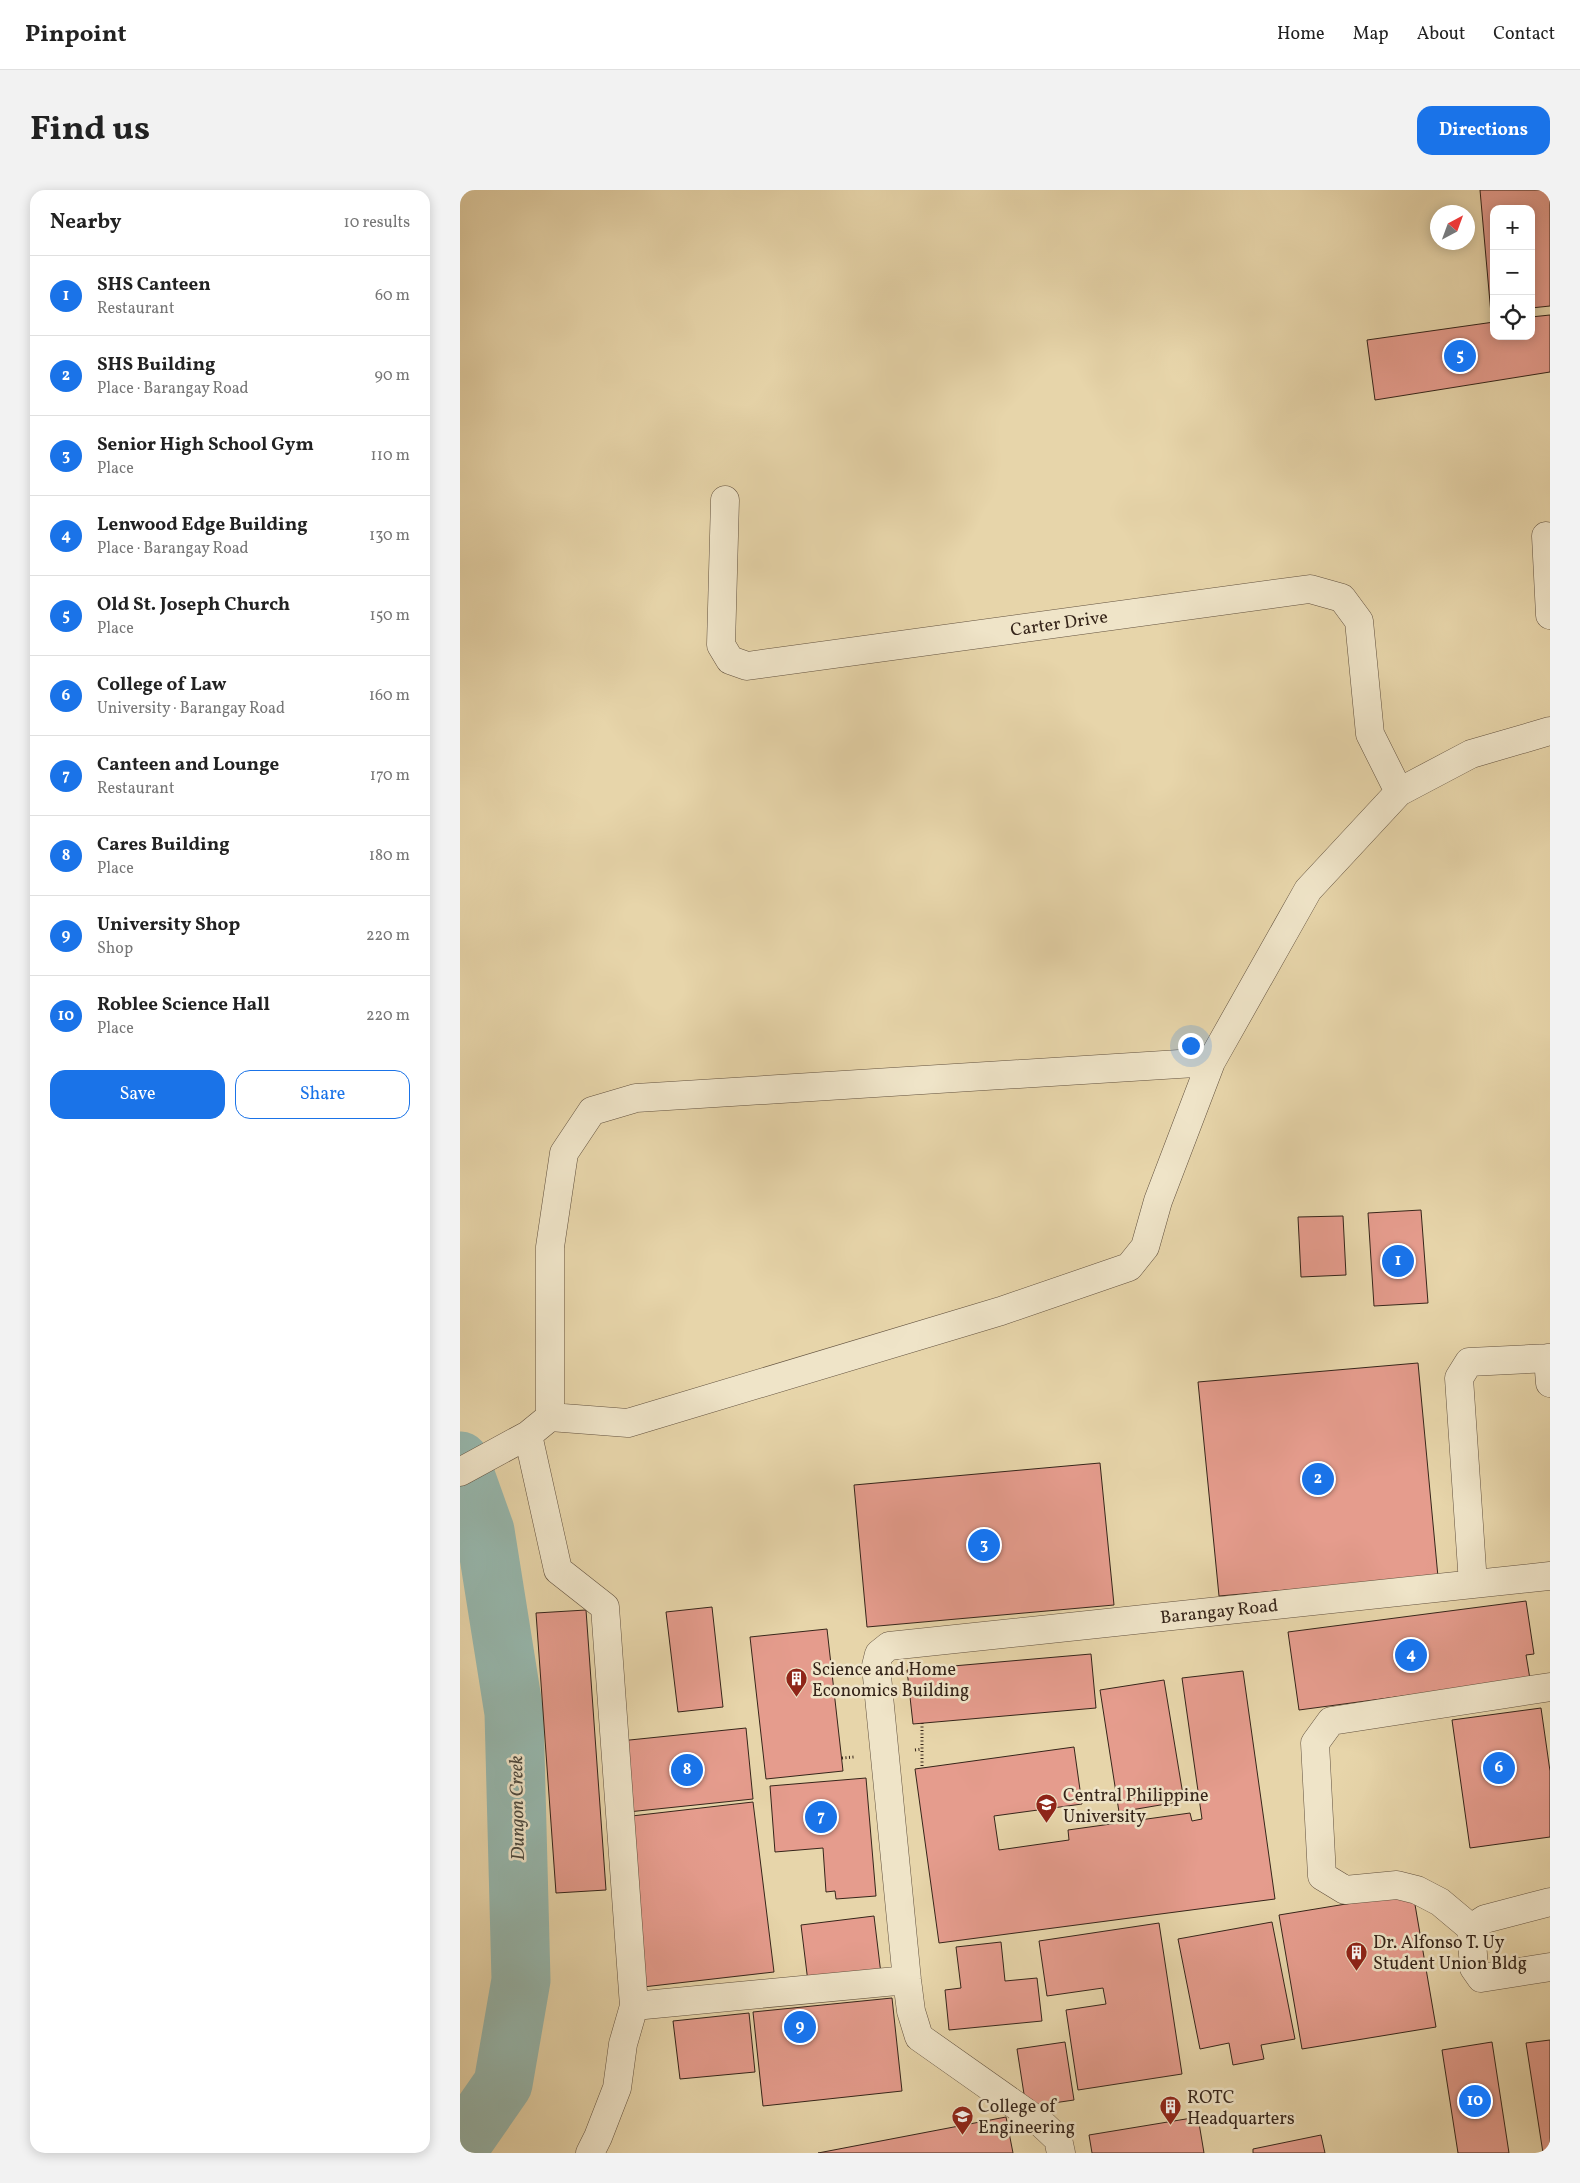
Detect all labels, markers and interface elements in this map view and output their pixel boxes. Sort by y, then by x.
text: Pinpoint [25,18,127,52]
text: Home [1277,22,1325,47]
text: Map [1353,22,1389,47]
text: About [1417,22,1465,47]
text: Contact [1493,22,1555,47]
text: Find us [30,106,150,154]
button: Directions [1417,106,1550,155]
north arrow [1430,205,1475,250]
map controls [1490,205,1535,340]
button: + [1490,205,1535,250]
text: Nearby [50,208,121,237]
text: 10 results [344,212,410,234]
button: − [1490,250,1535,295]
text: SHS Canteen [97,272,211,298]
text: 1 [63,285,69,307]
text: 60 m [375,285,410,307]
button: locate [1490,295,1535,340]
text: Restaurant [97,298,175,320]
pin: 5 [1444,337,1476,375]
text: SHS Building [97,352,216,378]
text: 2 [62,365,70,387]
text: 90 m [374,365,410,387]
text: Place · Barangay Road [97,378,249,400]
text: Senior High School Gym [97,432,314,458]
text: 3 [62,445,70,467]
text: 110 m [371,445,410,467]
text: Place [97,458,134,480]
text: Lenwood Edge Building [97,512,308,538]
text: 4 [61,525,71,547]
text: 130 m [369,525,410,547]
text: Place · Barangay Road [97,538,249,560]
text: Old St. Joseph Church [97,592,290,618]
text: 5 [62,605,70,627]
text: 150 m [369,605,410,627]
street label: Carter Drive [1009,605,1109,644]
text: Place [97,618,134,640]
text: College of Law [97,672,226,698]
text: 6 [62,685,70,707]
text: 160 m [369,685,410,707]
text: University · Barangay Road [97,698,285,720]
text: Canteen and Lounge [97,752,279,778]
text: 7 [62,765,70,787]
text: 170 m [370,765,410,787]
text: Restaurant [97,778,175,800]
text: Cares Building [97,832,230,858]
text: 8 [62,845,70,867]
text: 180 m [369,845,410,867]
text: Place [97,858,134,880]
text: University Shop [97,912,240,938]
text: 9 [62,925,70,947]
text: 220 m [366,925,410,947]
text: Shop [97,938,133,960]
text: Roblee Science Hall [97,992,270,1018]
text: 10 [58,1005,74,1027]
text: 220 m [366,1005,410,1027]
text: Place [97,1018,134,1040]
your location [1178,1033,1204,1059]
button: Save [50,1070,225,1119]
button: Share [235,1070,410,1119]
pin: 1 [1382,1242,1414,1280]
pin: 2 [1302,1460,1334,1498]
pin: 3 [968,1526,1000,1564]
street label: Barangay Road [1159,1594,1279,1631]
pin: 4 [1395,1636,1427,1674]
place label: Science and Home Economics Building [812,1658,969,1704]
building icon: Science and Home Economics Building [784,1667,808,1698]
pin: 6 [1483,1749,1515,1787]
pin: 8 [671,1751,703,1789]
water label: Dungon Creek [504,1755,532,1861]
place label: Central Philippine University [1063,1784,1209,1830]
school or university icon: Central Philippine University [1035,1793,1059,1824]
pin: 7 [805,1798,837,1836]
place label: Dr. Alfonso T. Uy Student Union Bldg [1373,1931,1527,1977]
building icon: Dr. Alfonso T. Uy Student Union Bldg [1345,1940,1369,1971]
pin: 9 [784,2008,816,2046]
pin: 10 [1459,2082,1491,2120]
place label: ROTC Headquarters [1187,2086,1295,2132]
place label: College of Engineering [978,2095,1075,2141]
building icon: ROTC Headquarters [1159,2095,1183,2126]
school or university icon: College of Engineering [950,2104,974,2135]

